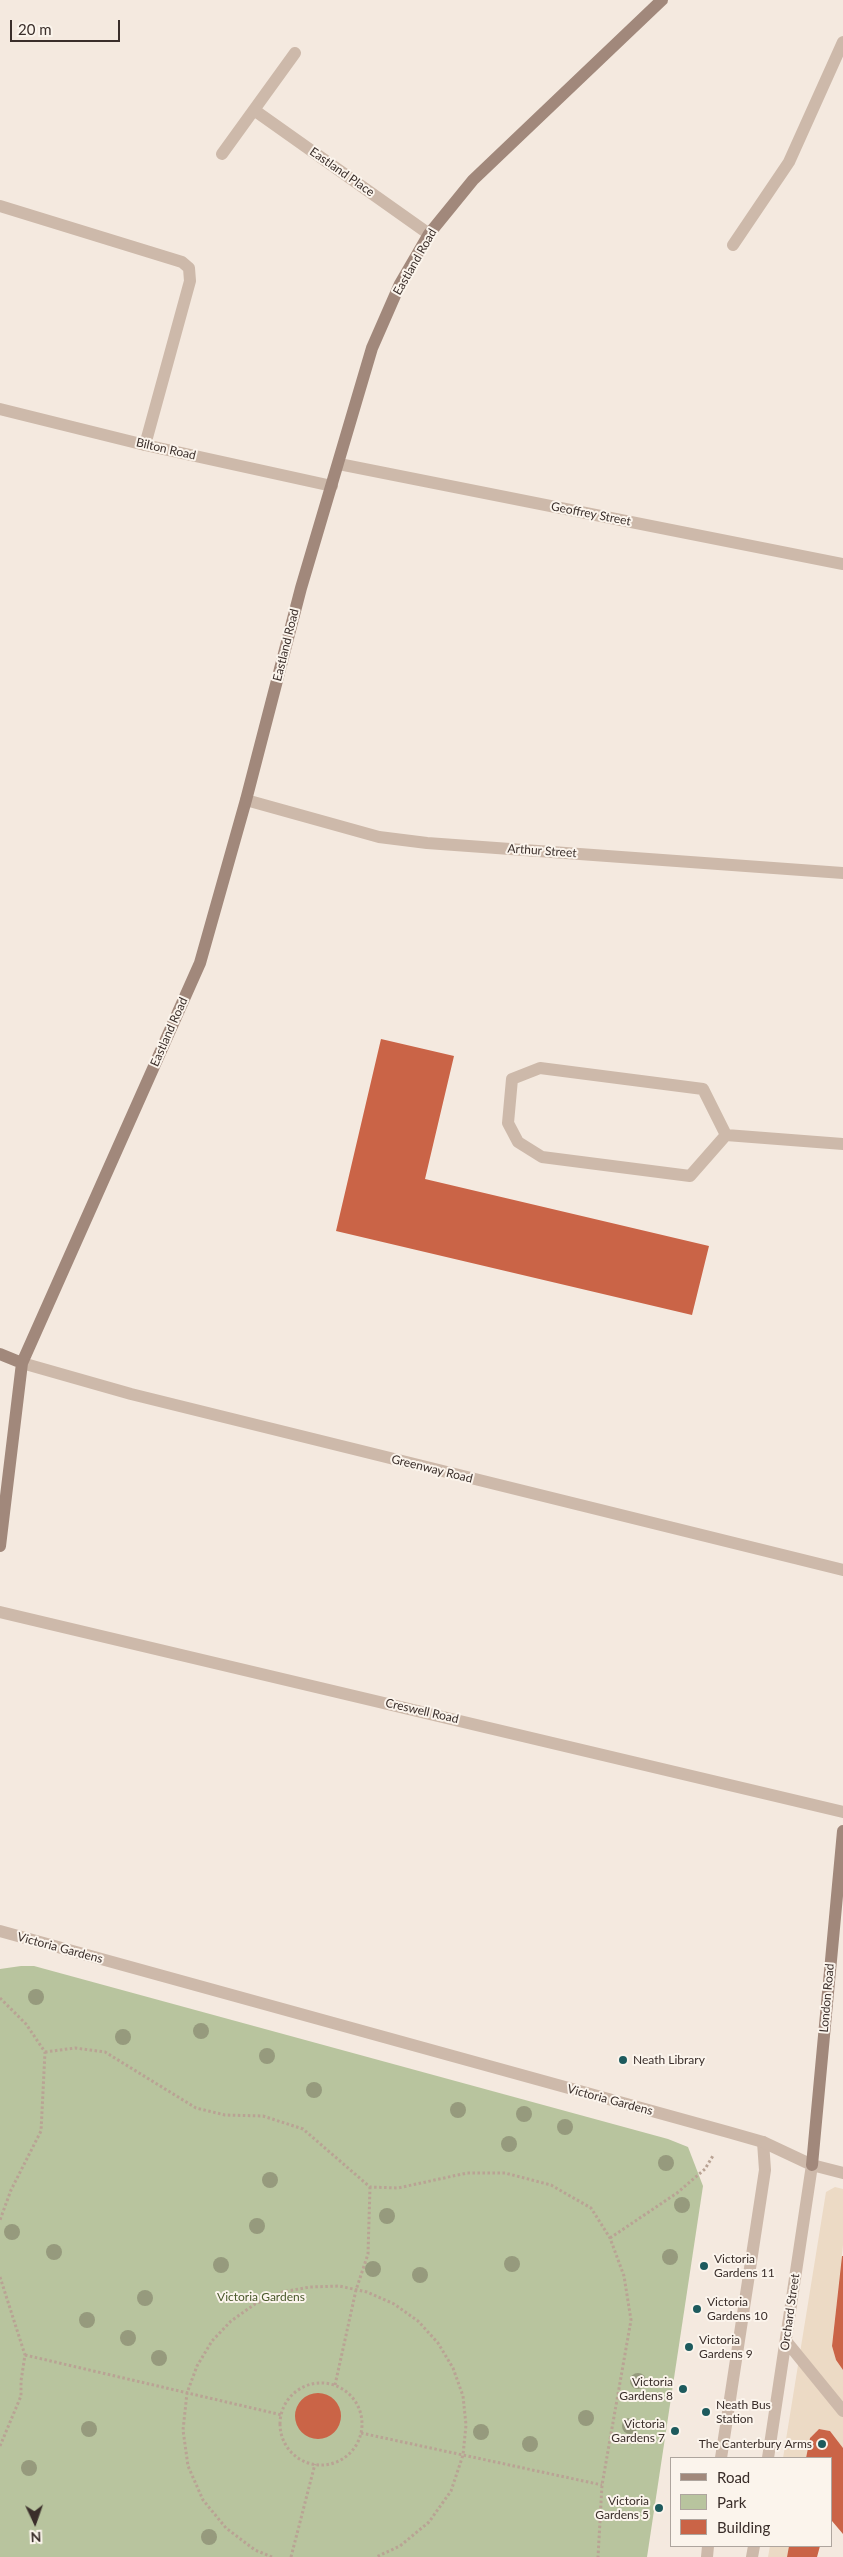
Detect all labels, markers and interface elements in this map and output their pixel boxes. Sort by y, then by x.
scale bar [12,10,122,42]
text: 20 m [18,20,52,38]
street label: Eastland Place [307,144,377,200]
street label: Eastland Road [390,226,440,298]
street label: Bilton Road [135,435,197,463]
street label: Geoffrey Street [550,499,632,529]
street label: Eastland Road [270,607,302,683]
street label: Arthur Street [507,841,577,861]
street label: Eastland Road [147,995,191,1069]
street label: Greenway Road [390,1452,474,1486]
street label: Creswell Road [384,1696,460,1726]
street label: Victoria Gardens [16,1930,104,1966]
street label: London Road [817,1963,837,2033]
place label: Neath Library [633,2053,705,2067]
marker: Neath Library [617,2054,629,2066]
street label: Victoria Gardens [566,2082,654,2118]
place label: Victoria Gardens 11 [714,2252,775,2280]
marker: Victoria Gardens 11 [698,2260,710,2272]
street label: Orchard Street [777,2273,803,2351]
park label: Victoria Gardens [217,2290,305,2304]
place label: Victoria Gardens 10 [707,2295,768,2323]
marker: Victoria Gardens 10 [691,2303,703,2315]
place label: Victoria Gardens 9 [699,2333,753,2361]
marker: Victoria Gardens 9 [683,2341,695,2353]
place label: Victoria Gardens 8 [619,2375,673,2403]
marker: Victoria Gardens 8 [677,2383,689,2395]
place label: Neath Bus Station [716,2398,771,2426]
marker: Neath Bus Station [700,2406,712,2418]
place label: Victoria Gardens 7 [611,2417,665,2445]
marker: Victoria Gardens 7 [669,2425,681,2437]
place label: The Canterbury Arms [699,2437,812,2451]
marker: The Canterbury Arms [816,2438,828,2450]
legend [670,2457,833,2547]
text: Road [717,2468,750,2486]
text: Park [717,2493,746,2511]
place label: Victoria Gardens 5 [595,2494,649,2522]
north arrow [10,2497,60,2547]
marker: Victoria Gardens 5 [653,2502,665,2514]
text: Building [717,2518,770,2536]
text: N [30,2529,42,2546]

